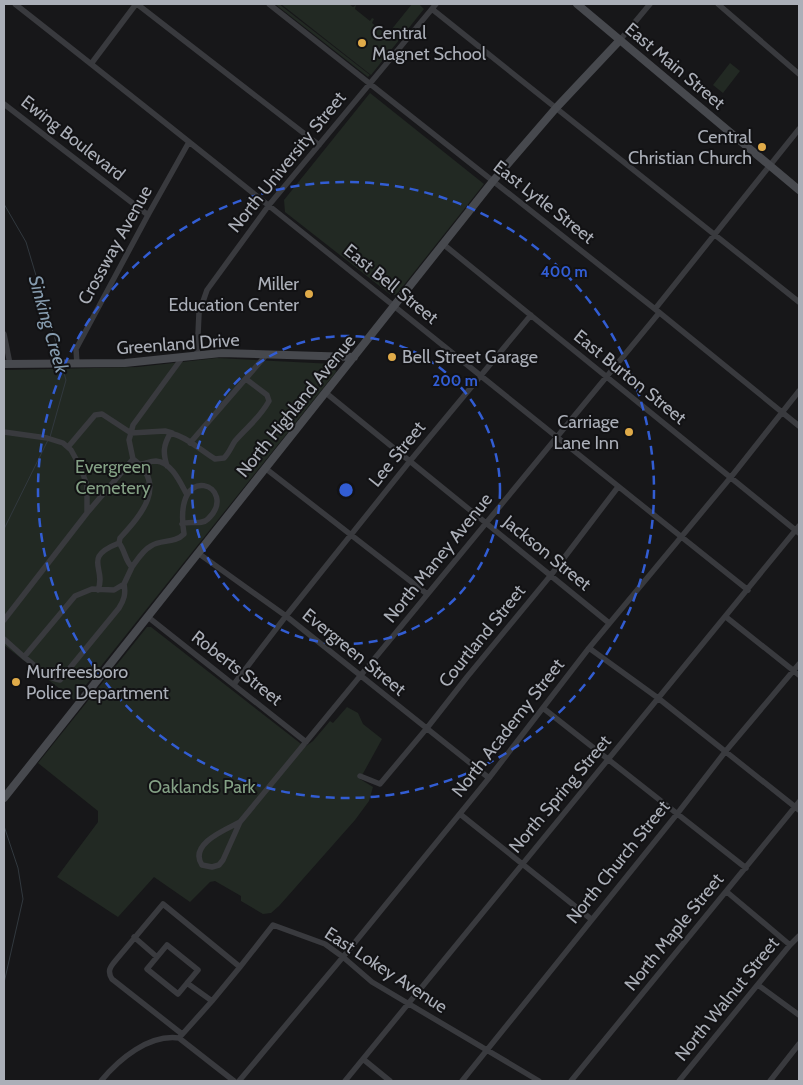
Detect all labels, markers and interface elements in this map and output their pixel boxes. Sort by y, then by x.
street label: East Main Street [621,18,729,114]
place label: Central Magnet School [372,22,487,65]
marker: Central Magnet School [356,37,368,49]
street label: North University Street [223,87,351,237]
street label: Ewing Boulevard [17,91,129,185]
place label: Central Christian Church [628,126,753,169]
marker: Central Christian Church [756,141,768,153]
street label: East Lytle Street [489,156,599,248]
street label: Crossway Avenue [73,182,157,308]
street label: East Bell Street [339,239,443,329]
text: 400 m [541,263,587,281]
water label: Sinking Creek [24,273,74,376]
place label: Miller Education Center [168,273,299,316]
marker: Miller Education Center [303,288,315,300]
street label: East Burton Street [569,325,691,429]
street label: Greenland Drive [116,329,240,359]
street label: North Highland Avenue [232,330,360,482]
place label: Bell Street Garage [402,346,538,368]
marker: Bell Street Garage [386,351,398,363]
text: 200 m [432,372,478,390]
place label: Carriage Lane Inn [553,411,619,454]
street label: Lee Street [364,417,430,491]
marker: Carriage Lane Inn [623,426,635,438]
park label: Evergreen Cemetery [75,456,151,499]
centre of rings [337,481,355,499]
street label: North Maney Avenue [379,489,497,627]
street label: Jackson Street [498,510,596,595]
street label: Courtland Street [434,580,530,692]
street label: Evergreen Street [298,604,410,700]
street label: Roberts Street [187,626,287,710]
street label: North Academy Street [447,654,569,802]
place label: Murfreesboro Police Department [26,661,169,704]
marker: Murfreesboro Police Department [10,676,22,688]
street label: North Spring Street [504,731,616,857]
park label: Oaklands Park [148,776,257,798]
street label: North Church Street [562,796,674,928]
street label: North Maple Street [620,869,728,995]
street label: East Lokey Avenue [320,922,452,1018]
street label: North Walnut Street [670,933,784,1065]

